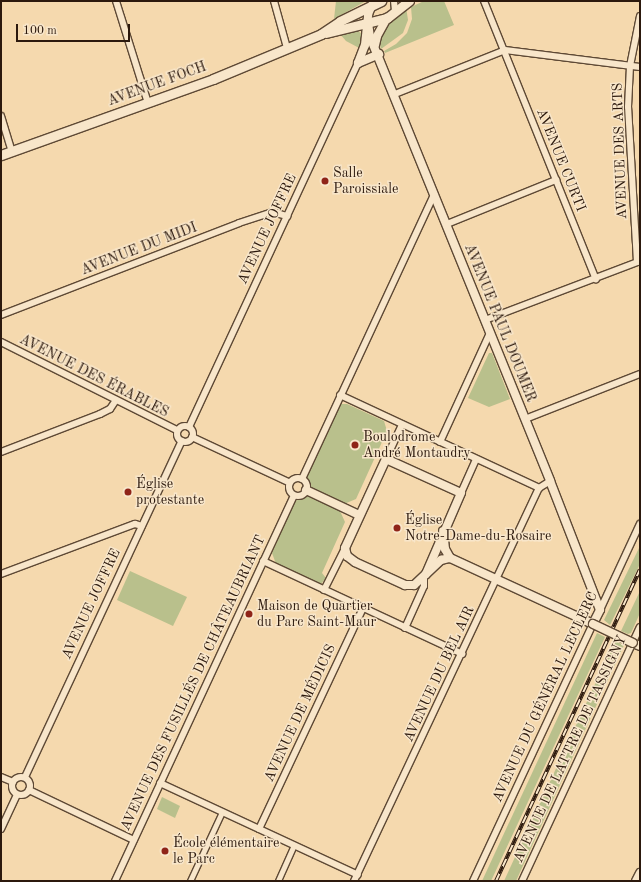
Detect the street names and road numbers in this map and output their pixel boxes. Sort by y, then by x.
street label: AVENUE FOCH [105,58,209,110]
street label: AVENUE DES ARTS [609,82,631,220]
street label: AVENUE CURTI [533,106,589,214]
street label: AVENUE JOFFRE [234,171,300,287]
street label: AVENUE DU MIDI [79,219,199,279]
street label: AVENUE PAUL DOUMER [461,241,539,405]
street label: AVENUE DES ÉRABLES [17,331,171,421]
street label: AVENUE DES FUSILLÉS DE CHÂTEAUBRIANT [117,533,269,833]
street label: AVENUE JOFFRE [58,546,124,662]
street label: AVENUE DU GÉNÉRAL LECLERC [489,589,601,805]
street label: AVENUE DU BEL AIR [400,603,478,745]
street label: AVENUE DE LATTRE DE TASSIGNY [510,633,630,865]
street label: AVENUE DE MÉDICIS [261,641,339,785]

